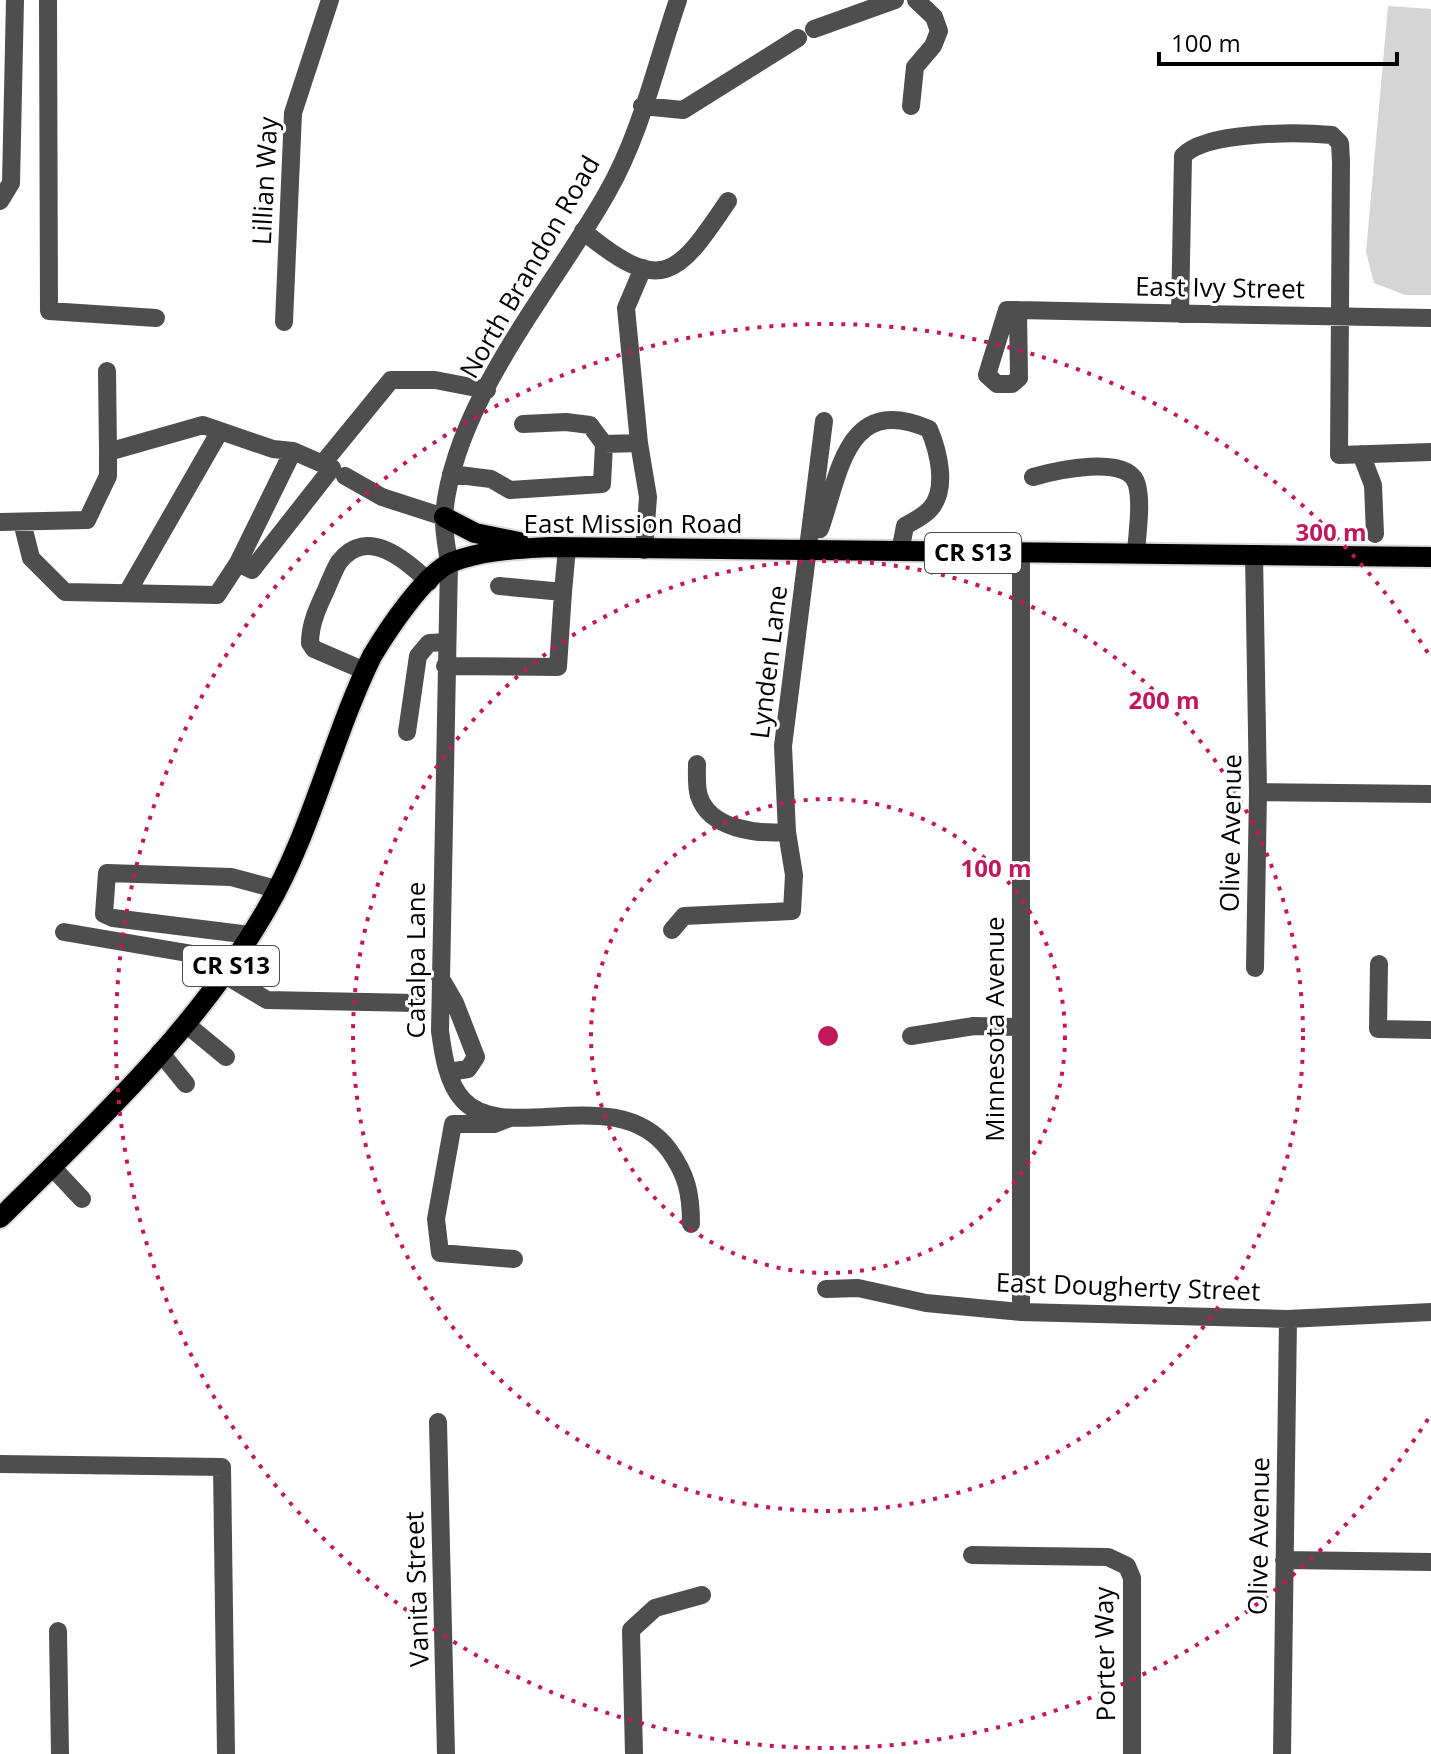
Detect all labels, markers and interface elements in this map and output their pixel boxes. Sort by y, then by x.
scale bar [1159,16,1397,66]
text: 100 m [1171,26,1241,59]
street label: Lillian Way [243,115,285,246]
street label: North Brandon Road [451,148,608,385]
street label: East Ivy Street [1135,268,1305,306]
street label: East Mission Road [524,505,742,541]
text: 300 m [1296,515,1366,548]
road number: CR S13 [925,533,1021,573]
street label: Lynden Lane [741,583,795,741]
text: 200 m [1129,683,1199,716]
street label: Olive Avenue [1211,754,1249,912]
text: 100 m [961,851,1031,884]
street label: Catalpa Lane [397,882,433,1038]
street label: Minnesota Avenue [976,916,1012,1142]
road number: CR S13 [183,946,279,986]
centre of rings [814,1022,842,1050]
street label: East Dougherty Street [995,1263,1261,1309]
street label: Olive Avenue [1239,1457,1277,1615]
street label: Vanita Street [395,1511,437,1667]
street label: Porter Way [1085,1585,1123,1722]

